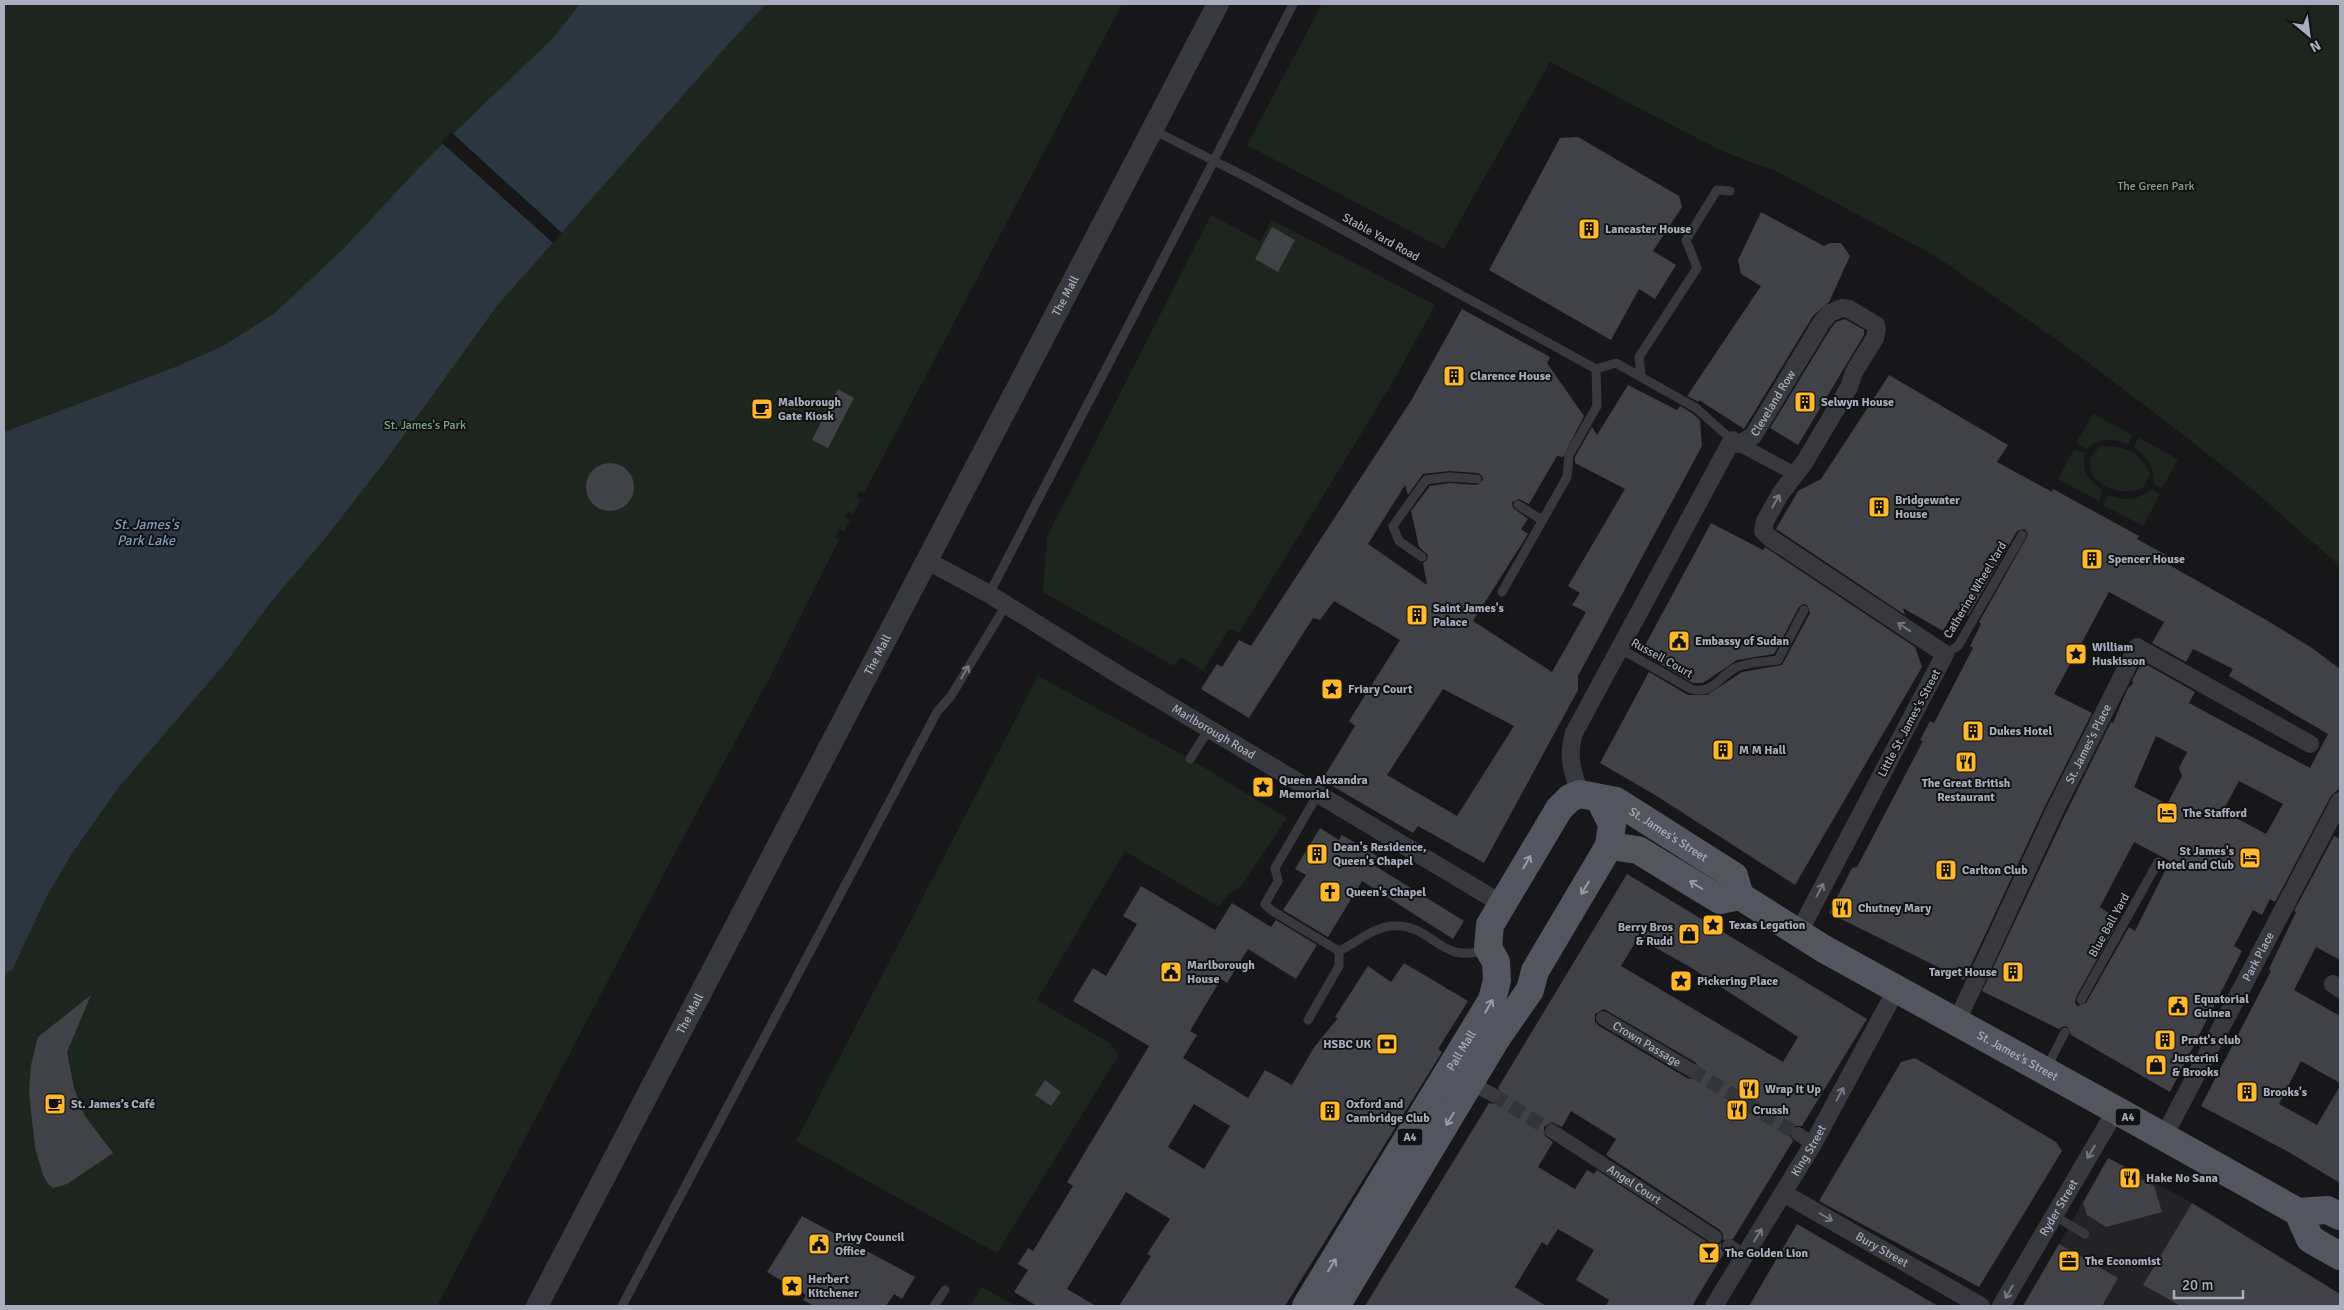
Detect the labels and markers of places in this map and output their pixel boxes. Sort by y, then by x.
building icon: Lancaster House [1577,217,1601,241]
place label: Lancaster House [1605,222,1691,237]
building icon: Clarence House [1442,364,1466,388]
place label: Clarence House [1470,369,1551,384]
building icon: Selwyn House [1793,390,1817,414]
place label: Malborough Gate Kiosk [778,395,841,424]
place label: Selwyn House [1821,395,1894,410]
cafe icon: Malborough Gate Kiosk [750,397,774,421]
place label: Bridgewater House [1895,493,1960,522]
building icon: Bridgewater House [1867,495,1891,519]
building icon: Spencer House [2080,547,2104,571]
place label: Spencer House [2108,552,2185,567]
place label: Saint James's Palace [1433,601,1504,630]
building icon: Saint James's Palace [1405,603,1429,627]
public building icon: Embassy of Sudan [1667,629,1691,653]
place label: Embassy of Sudan [1695,634,1790,649]
place label: William Huskisson [2092,640,2146,669]
place icon: William Huskisson [2064,642,2088,666]
place icon: Friary Court [1320,677,1344,701]
place label: Friary Court [1348,682,1413,697]
building icon: Dukes Hotel [1961,719,1985,743]
place label: Dukes Hotel [1989,724,2052,739]
building icon: M M Hall [1711,738,1735,762]
place label: M M Hall [1739,743,1786,758]
restaurant icon: The Great British Restaurant [1954,750,1978,774]
place label: Queen Alexandra Memorial [1279,773,1368,802]
place icon: Queen Alexandra Memorial [1251,775,1275,799]
place label: The Great British Restaurant [1922,776,2011,805]
hotel icon: The Stafford [2155,801,2179,825]
place label: The Stafford [2183,806,2247,821]
place label: Dean's Residence, Queen's Chapel [1333,840,1427,869]
building icon: Dean's Residence, Queen's Chapel [1305,842,1329,866]
place label: St James's Hotel and Club [2157,844,2235,873]
hotel icon: St James's Hotel and Club [2238,846,2262,870]
building icon: Carlton Club [1934,858,1958,882]
place label: Carlton Club [1962,863,2028,878]
church icon: Queen's Chapel [1318,880,1342,904]
place label: Queen's Chapel [1346,885,1426,900]
restaurant icon: Chutney Mary [1830,896,1854,920]
place label: Chutney Mary [1858,901,1931,916]
place icon: Texas Legation [1701,913,1725,937]
place label: Texas Legation [1729,918,1806,933]
place label: Berry Bros & Rudd [1618,920,1674,949]
shop icon: Berry Bros & Rudd [1677,922,1701,946]
place label: Marlborough House [1187,958,1255,987]
public building icon: Marlborough House [1159,960,1183,984]
building icon: Target House [2001,960,2025,984]
place label: Target House [1929,965,1997,980]
place icon: Pickering Place [1669,969,1693,993]
place label: Pickering Place [1697,974,1778,989]
place label: Equatorial Guinea [2194,992,2249,1021]
public building icon: Equatorial Guinea [2166,994,2190,1018]
building icon: Pratt's club [2153,1028,2177,1052]
bank icon: HSBC UK [1375,1032,1399,1056]
place label: Pratt's club [2181,1033,2241,1048]
place label: HSBC UK [1323,1037,1372,1052]
place label: Justerini & Brooks [2172,1051,2219,1080]
shop icon: Justerini & Brooks [2144,1053,2168,1077]
restaurant icon: Wrap It Up [1737,1077,1761,1101]
building icon: Brooks's [2235,1080,2259,1104]
place label: Wrap It Up [1765,1082,1822,1097]
place label: Brooks's [2263,1085,2308,1100]
cafe icon: St. James’s Café [43,1092,67,1116]
place label: St. James’s Café [71,1097,155,1112]
place label: Oxford and Cambridge Club [1346,1097,1430,1126]
restaurant icon: Crussh [1725,1098,1749,1122]
building icon: Oxford and Cambridge Club [1318,1099,1342,1123]
place label: Crussh [1753,1103,1789,1118]
restaurant icon: Hake No Sana [2118,1166,2142,1190]
place label: Hake No Sana [2146,1171,2218,1186]
place label: Privy Council Office [835,1230,905,1259]
public building icon: Privy Council Office [807,1232,831,1256]
bar icon: The Golden Lion [1697,1241,1721,1265]
place label: The Golden Lion [1725,1246,1809,1261]
office icon: The Economist [2057,1249,2081,1273]
place label: The Economist [2085,1254,2161,1269]
place label: Herbert Kitchener [808,1272,859,1301]
place icon: Herbert Kitchener [780,1274,804,1298]

